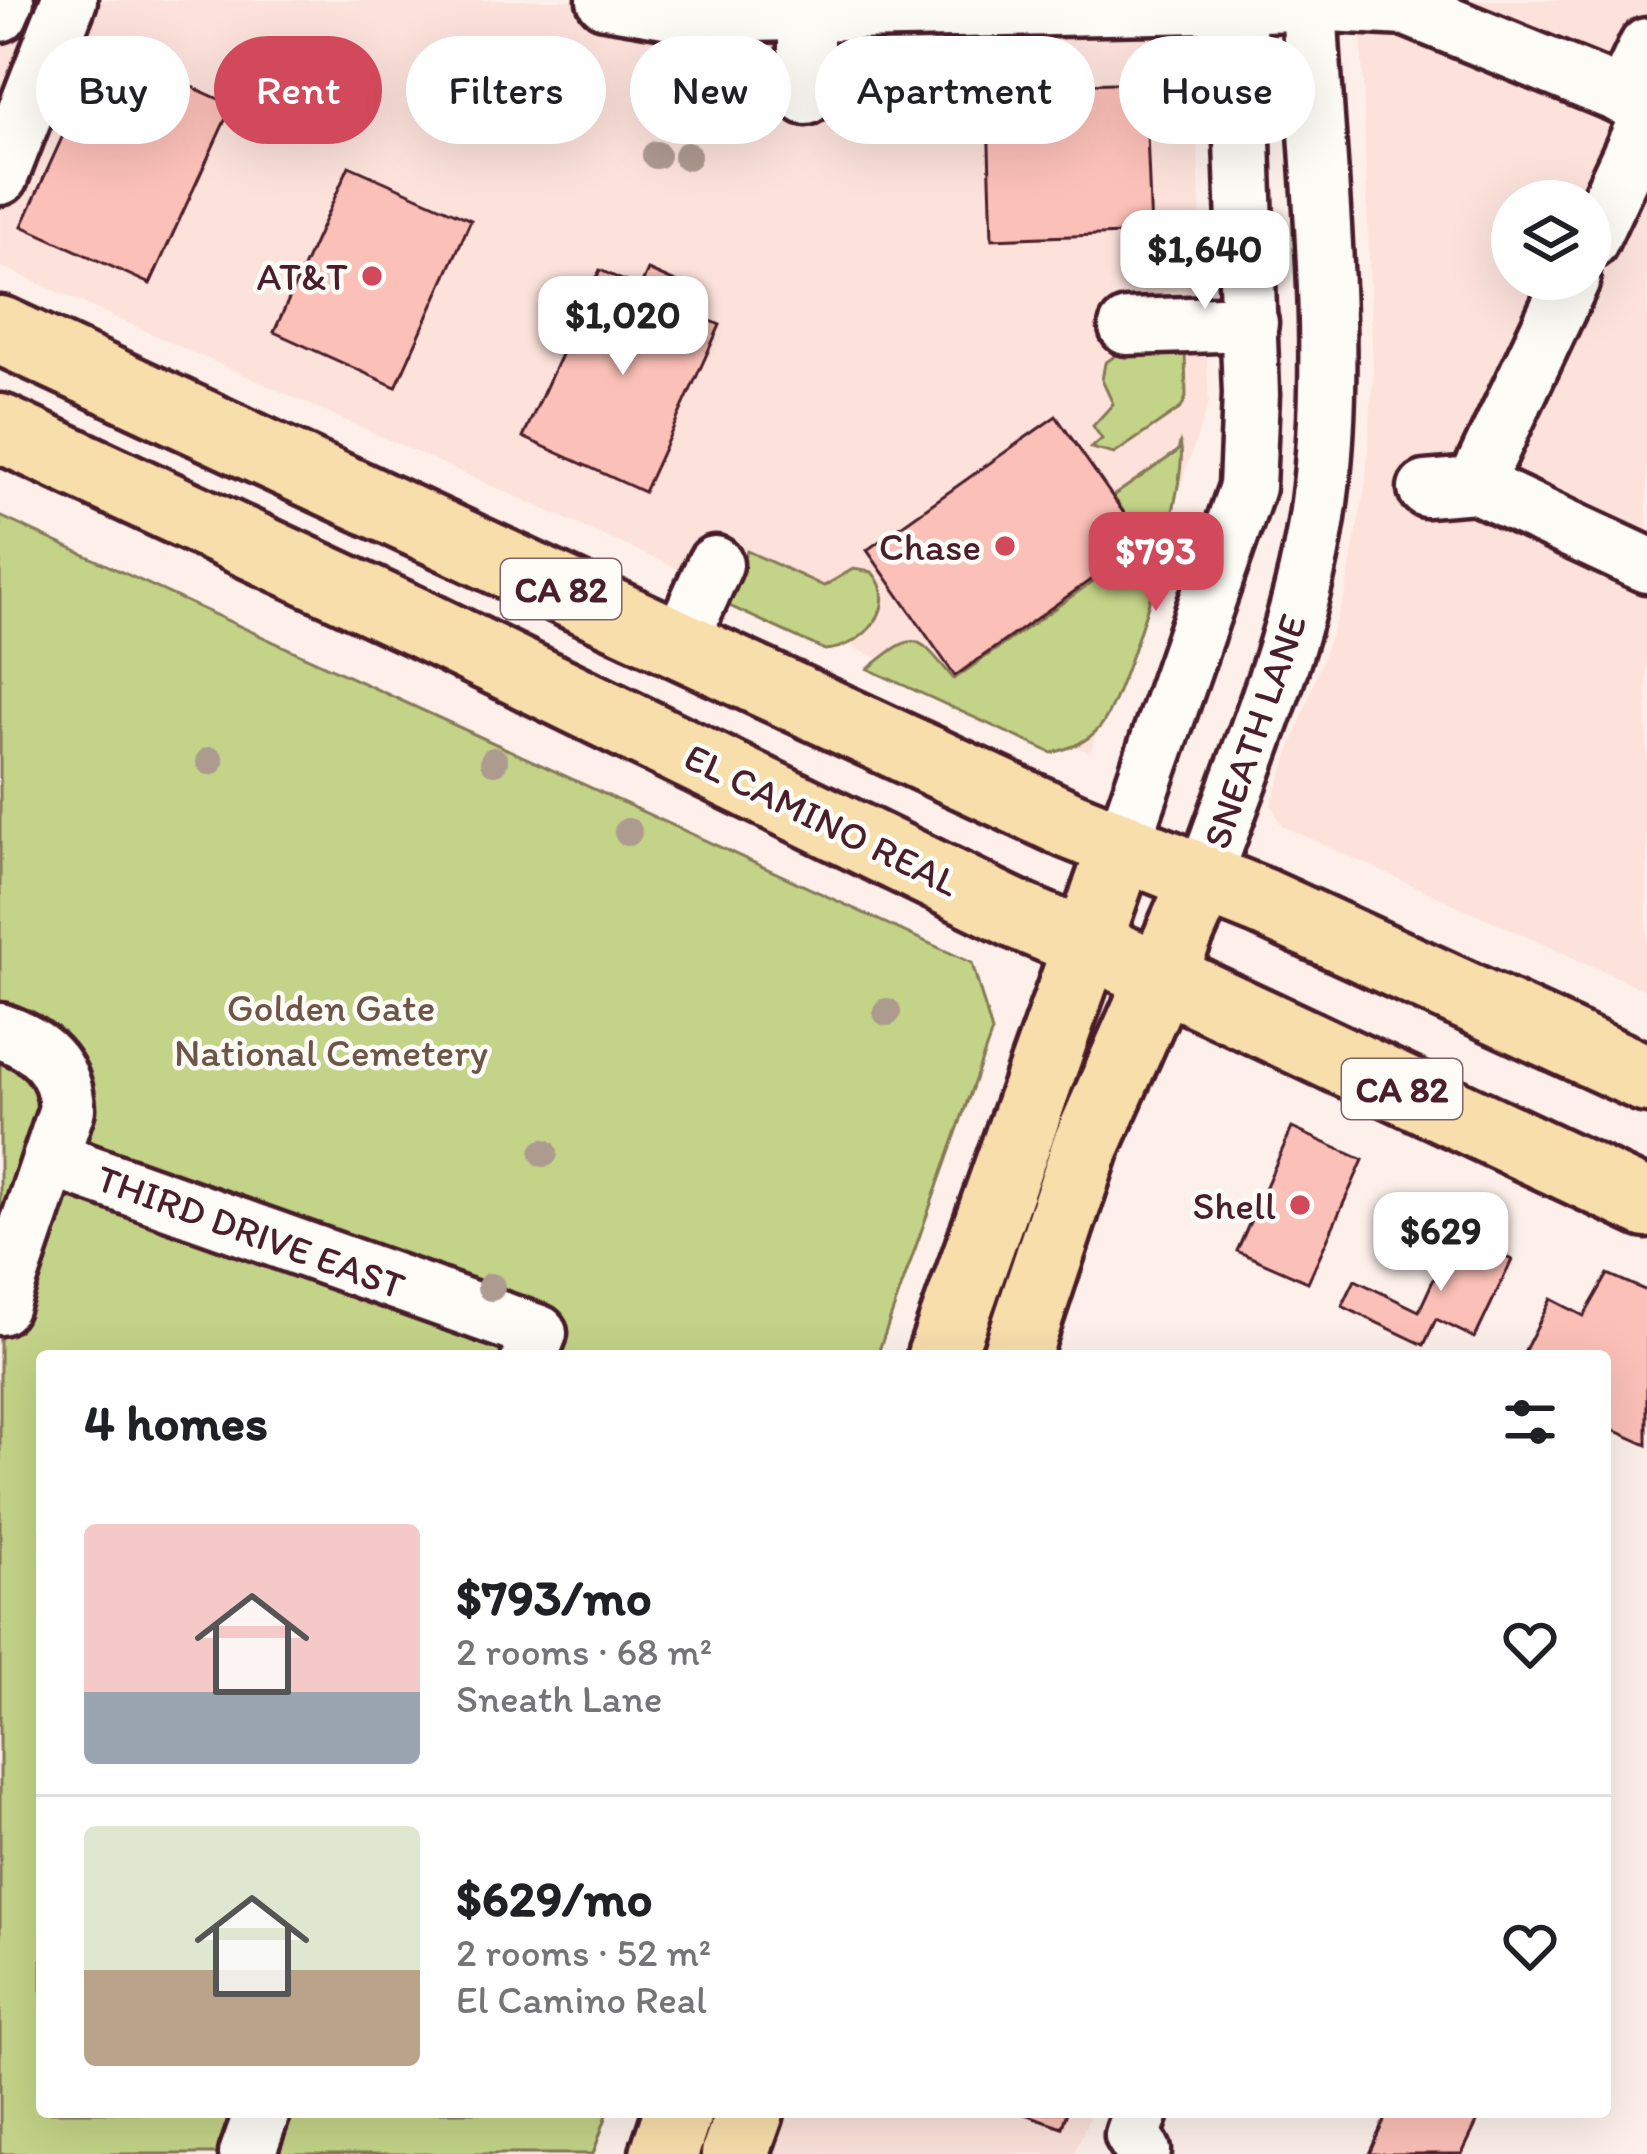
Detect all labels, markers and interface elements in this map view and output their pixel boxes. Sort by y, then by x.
chip: Buy [36,36,190,144]
chip: Rent [214,36,382,144]
chip: Filters [406,36,606,144]
chip: New [630,36,791,144]
chip: Apartment [815,36,1095,144]
chip: House [1119,36,1315,144]
map controls [1491,180,1611,300]
button: layers [1491,180,1611,300]
pin: $1,640 [1107,210,1303,312]
text: $1,640 [1147,225,1263,272]
place label: AT&T [256,253,348,300]
marker: AT&T [359,263,385,289]
pin: $1,020 [525,276,721,378]
text: $1,020 [565,291,681,338]
pin: $793 [1085,512,1227,614]
place label: Chase [879,523,981,570]
text: $793 [1116,527,1196,574]
marker: Chase [992,533,1018,559]
road number: CA 82 [501,559,621,619]
street label: SNEATH LANE [1192,608,1317,855]
street label: EL CAMINO REAL [677,733,967,906]
park label: Golden Gate National Cemetery [174,984,488,1076]
road number: CA 82 [1342,1059,1462,1119]
street label: THIRD DRIVE EAST [90,1154,411,1309]
place label: Shell [1192,1182,1276,1229]
marker: Shell [1287,1192,1313,1218]
pin: $629 [1370,1192,1512,1294]
text: $629 [1400,1207,1482,1254]
icon: filters [1497,1389,1563,1455]
text: 4 homes [84,1392,268,1453]
text: $793/mo [456,1567,652,1628]
icon: home [180,1572,324,1716]
icon: heart [1497,1611,1563,1677]
text: 2 rooms · 68 m² [456,1628,712,1675]
text: Sneath Lane [456,1675,662,1722]
text: $629/mo [456,1868,653,1929]
icon: home [180,1874,324,2018]
icon: heart [1497,1913,1563,1979]
text: 2 rooms · 52 m² [456,1929,711,1976]
text: El Camino Real [456,1976,707,2023]

